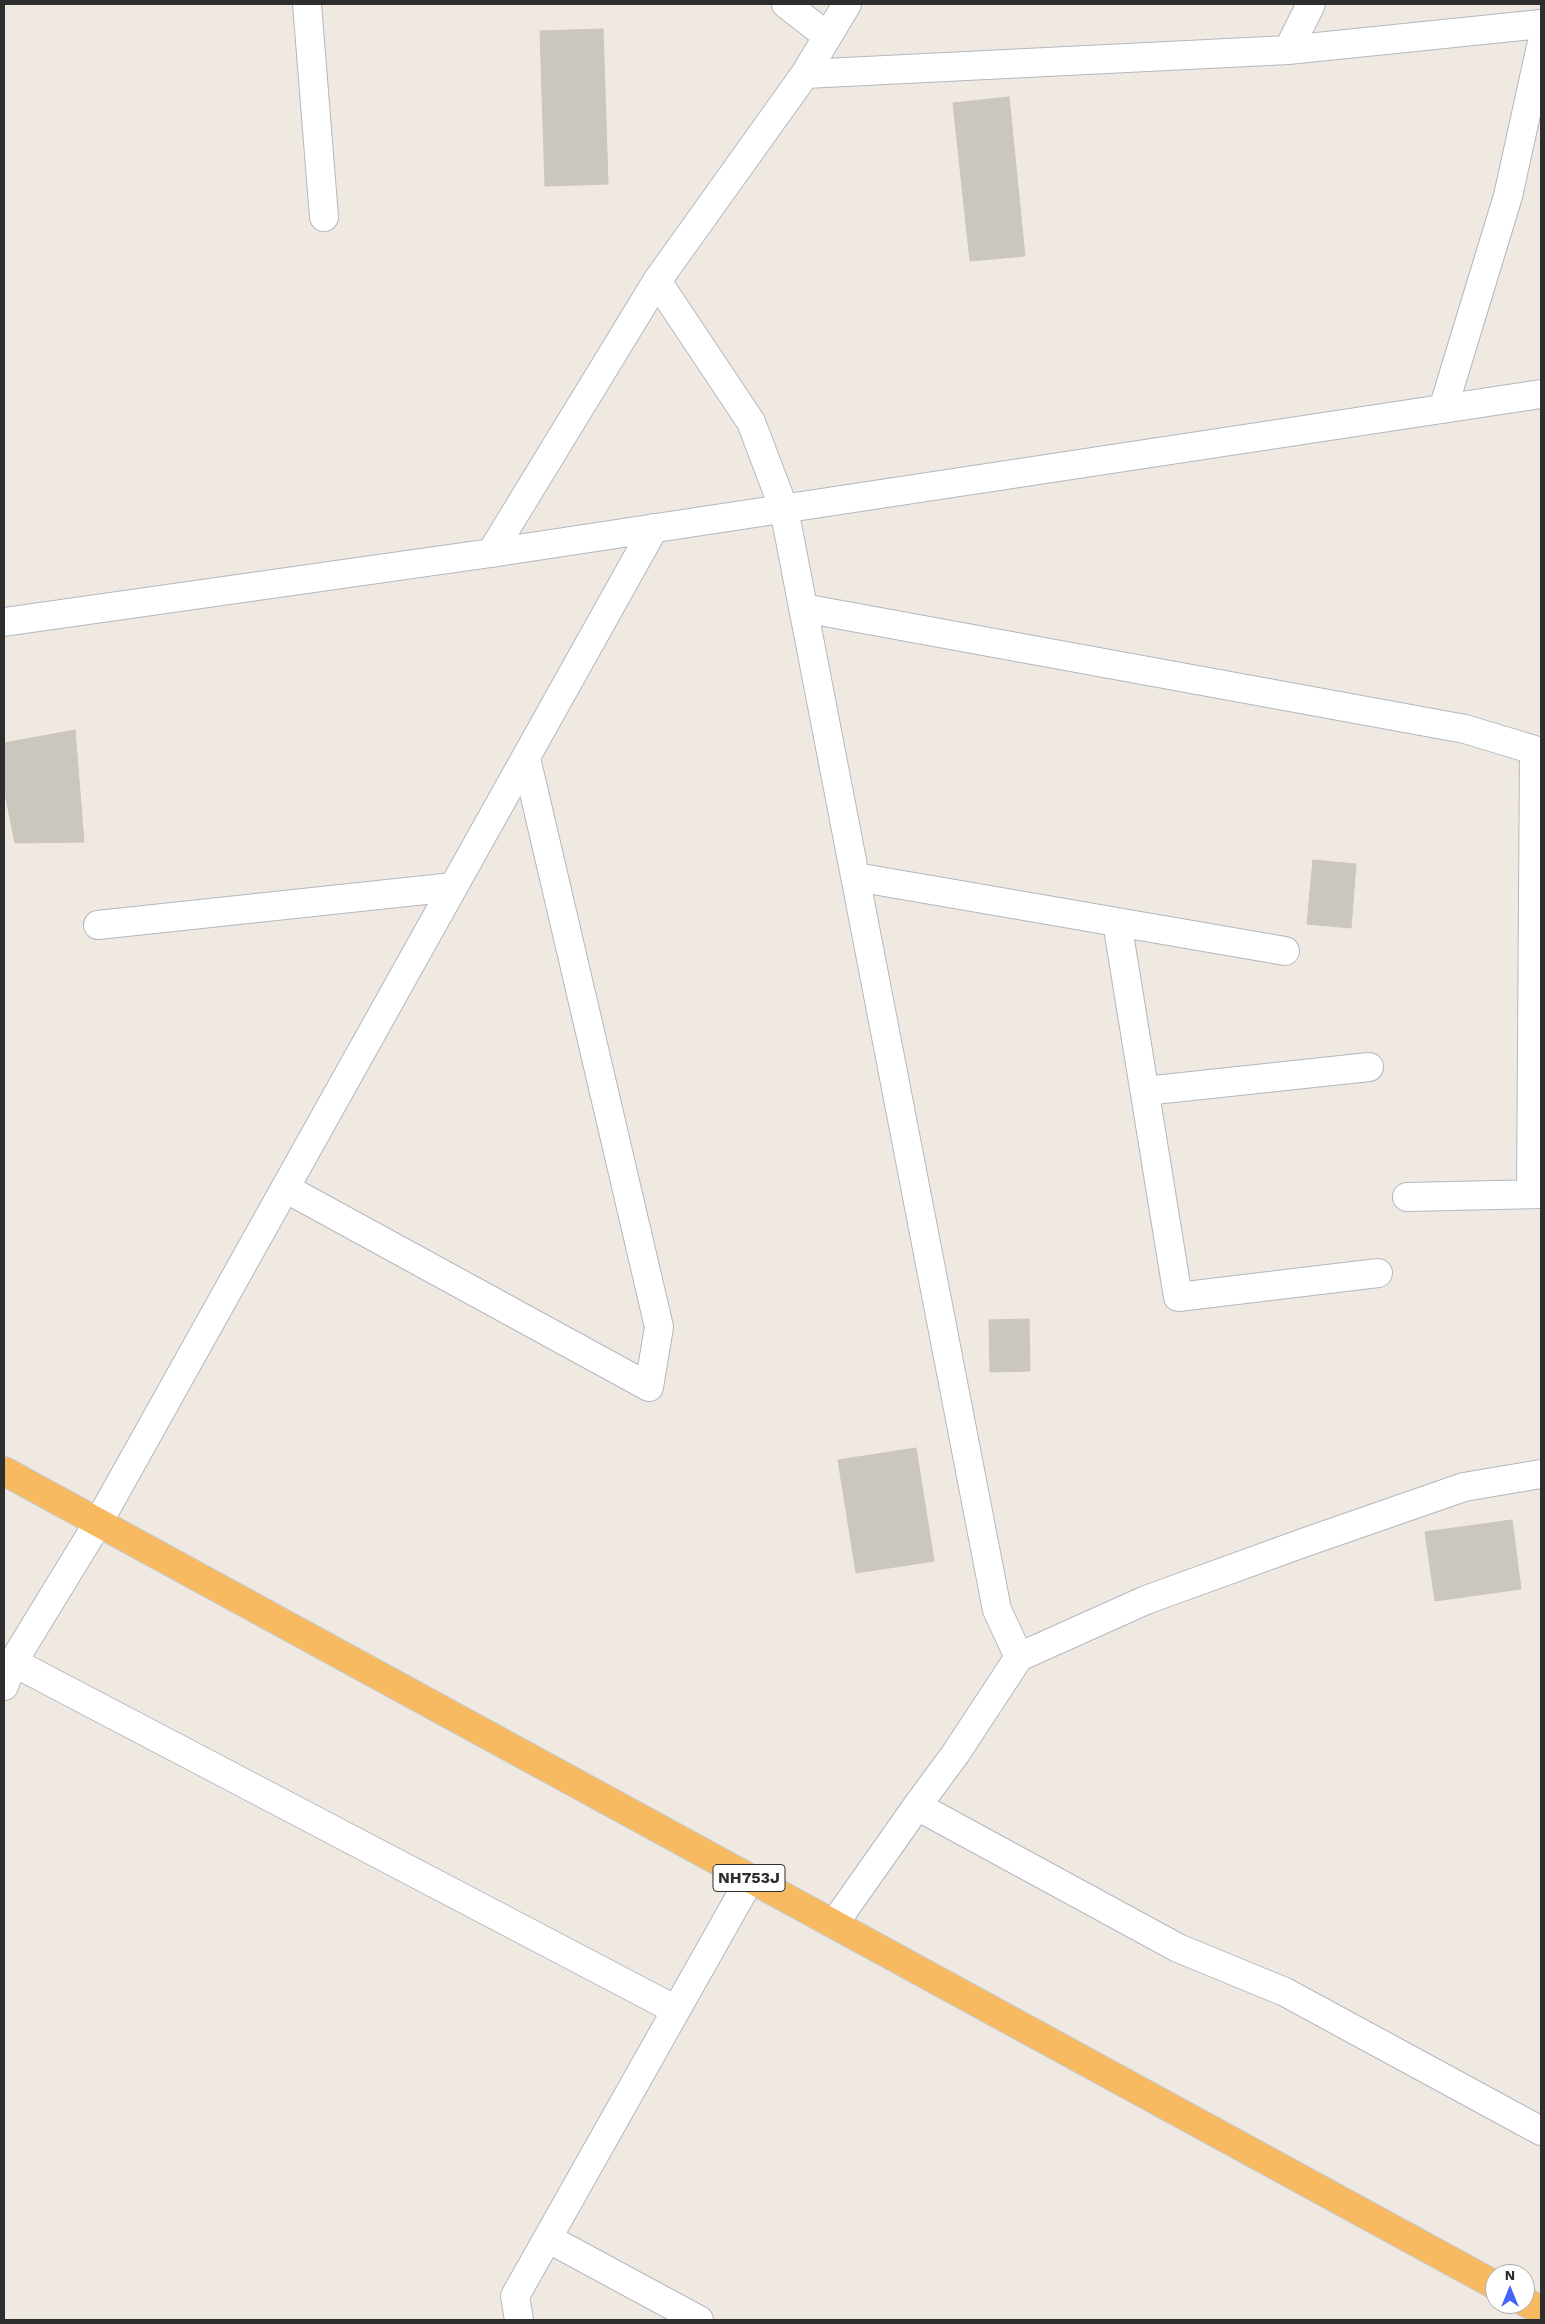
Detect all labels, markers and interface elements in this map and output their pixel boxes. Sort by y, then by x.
road number: NH753J [713,1865,785,1892]
north arrow [1485,2264,1535,2314]
text: N [1505,2267,1515,2283]

